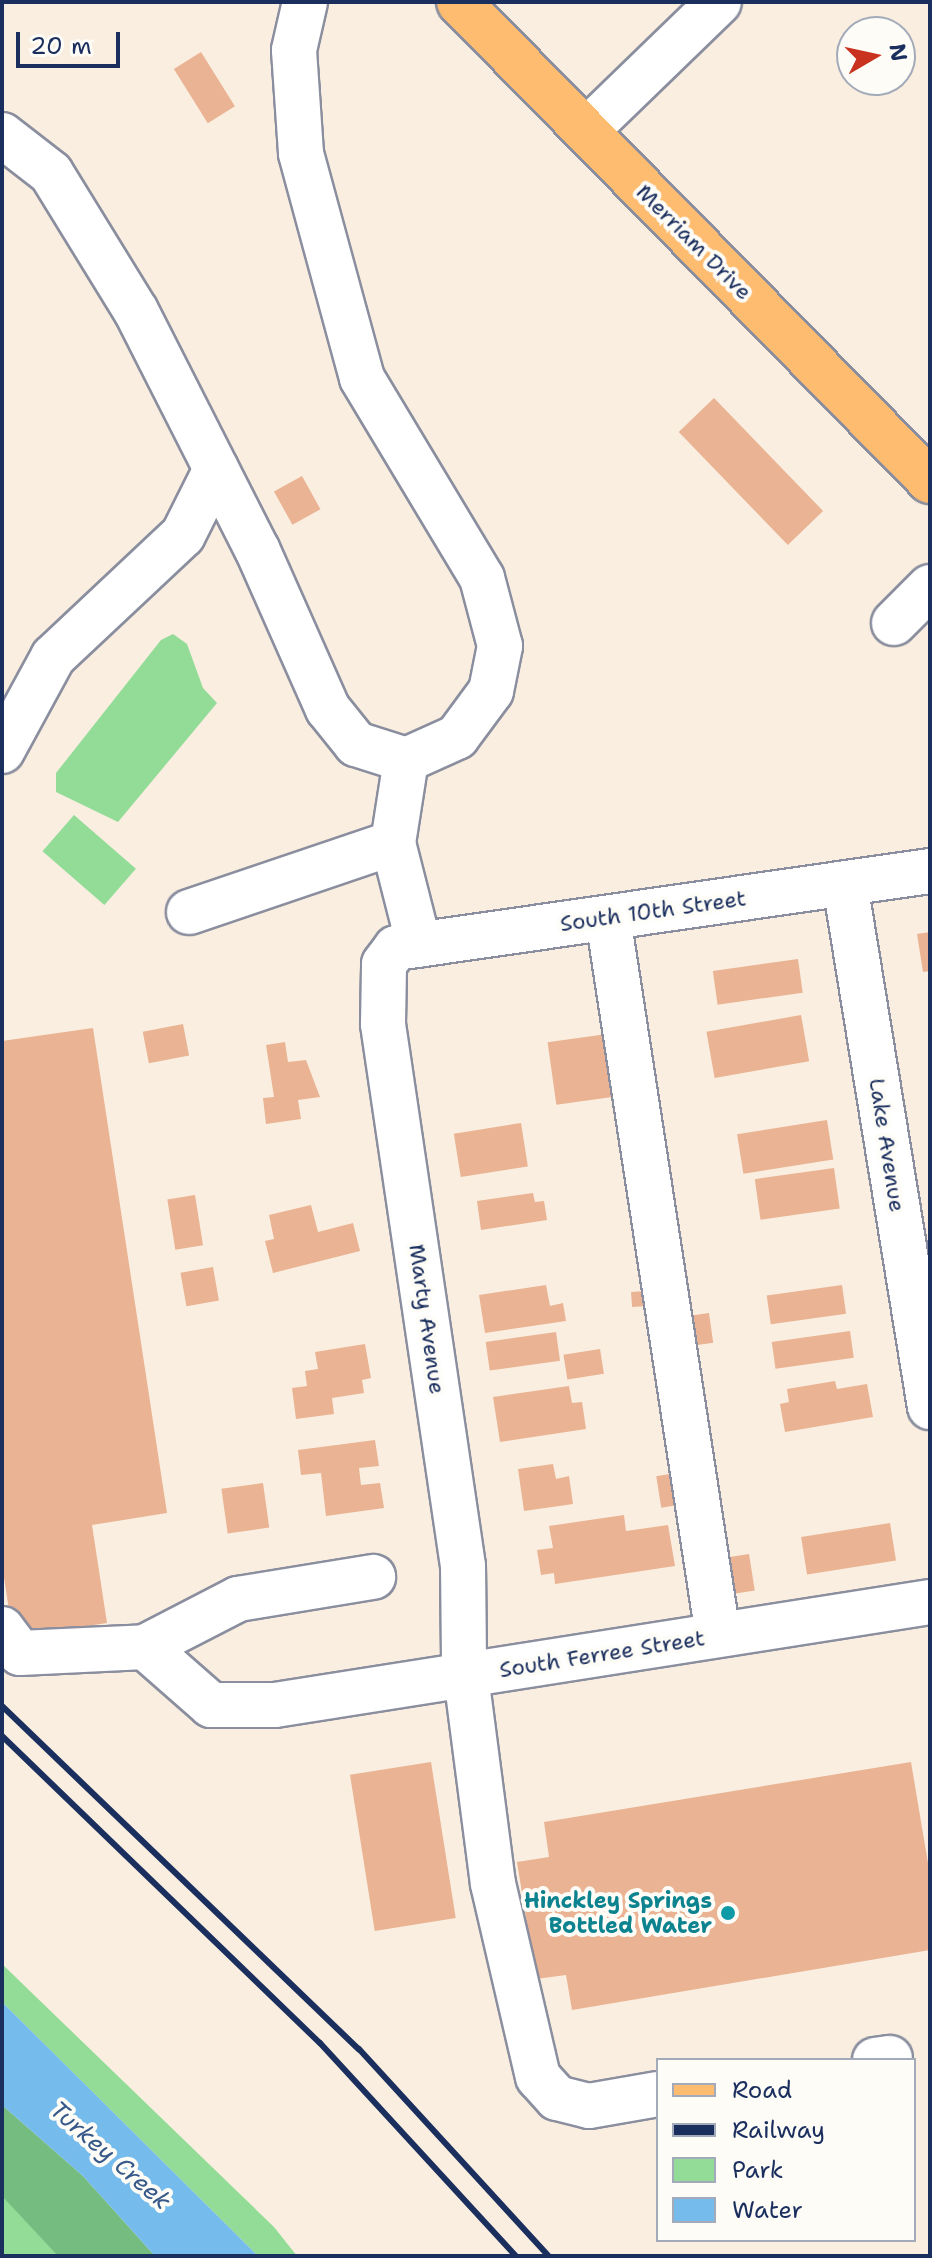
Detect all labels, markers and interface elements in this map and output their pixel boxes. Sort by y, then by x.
scale bar [20,16,124,66]
north arrow [836,16,916,96]
text: 20 m [30,30,92,62]
text: N [883,42,914,63]
street label: Merriam Drive [631,179,757,305]
street label: South 10th Street [558,885,748,937]
street label: Lake Avenue [863,1076,911,1214]
street label: Marty Avenue [403,1242,451,1396]
street label: South Ferree Street [497,1625,707,1683]
place label: Hinckley Springs Bottled Water [524,1887,712,1938]
marker: Hinckley Springs Bottled Water [719,1904,737,1922]
legend [656,2058,916,2242]
text: Road [732,2074,792,2106]
water label: Turkey Creek [44,2096,176,2216]
text: Railway [732,2114,825,2146]
text: Park [732,2154,784,2186]
text: Water [732,2194,803,2226]

